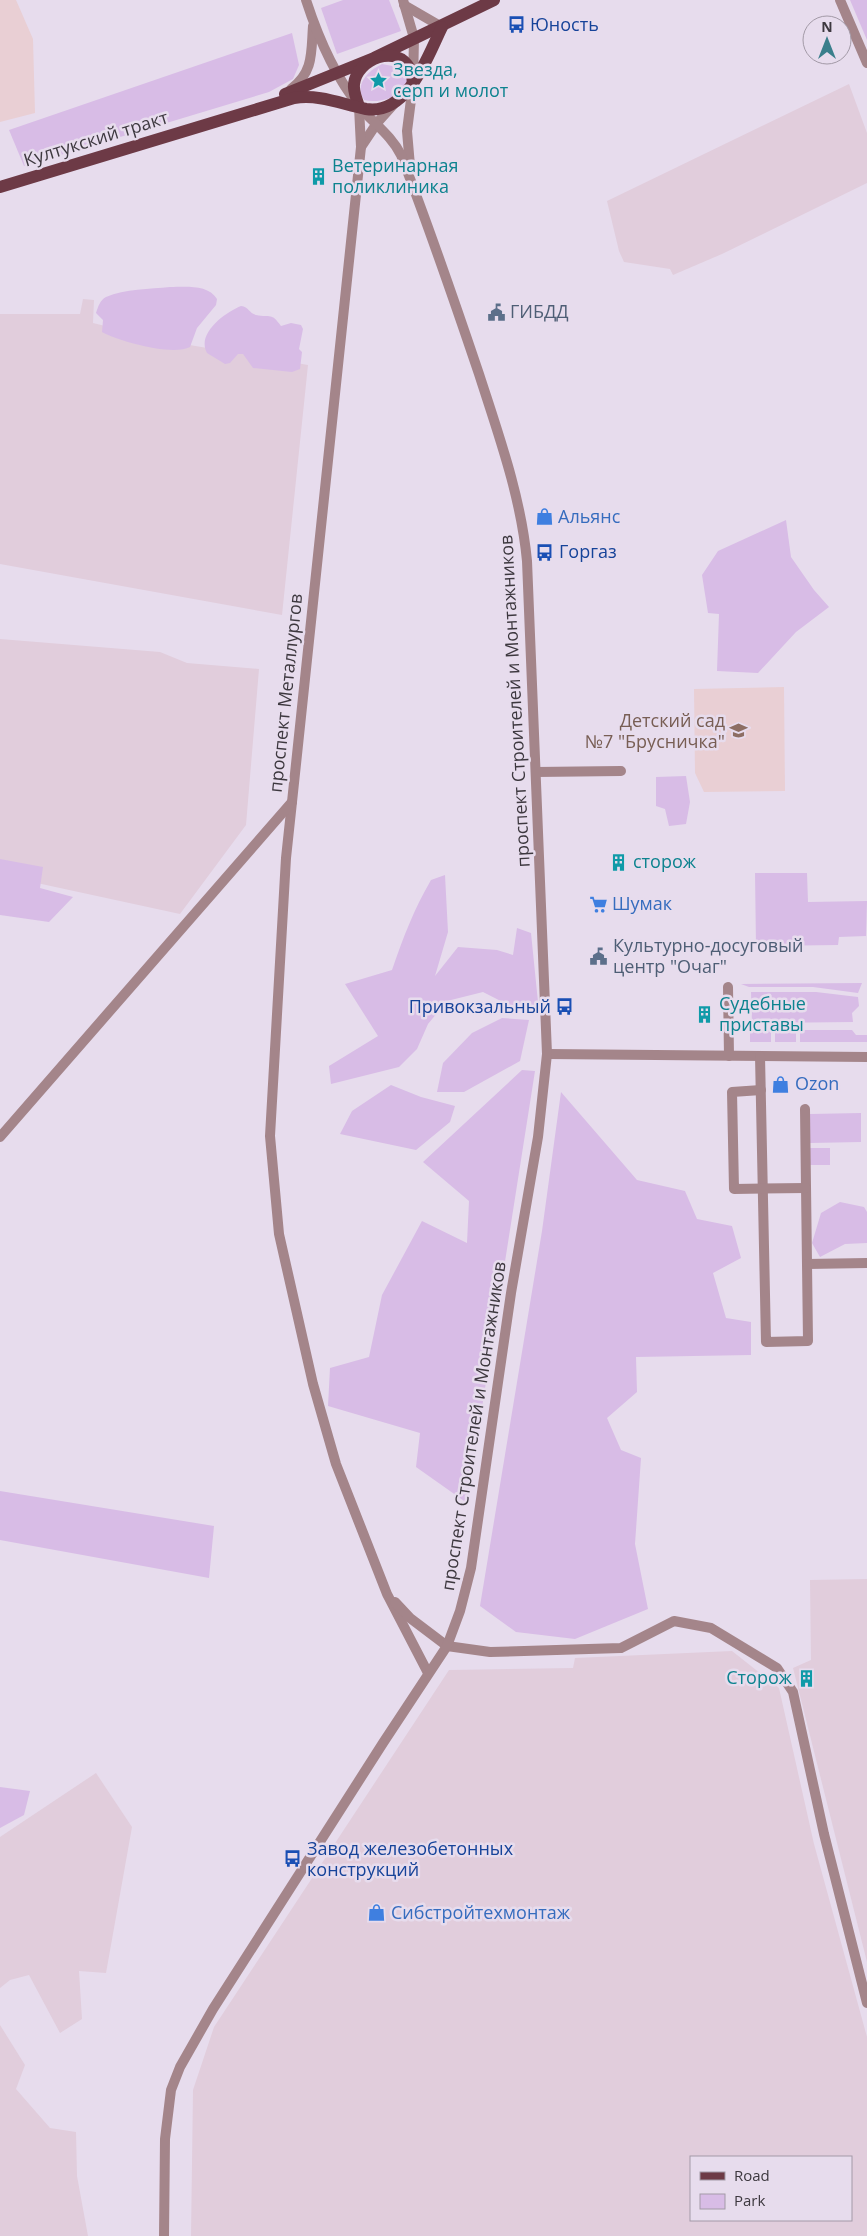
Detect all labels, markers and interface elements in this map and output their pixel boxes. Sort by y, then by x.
place label: Юность [530,12,599,36]
bus stop icon: Юность [506,15,526,35]
north arrow [802,15,852,65]
text: N [821,17,833,36]
place label: Звезда, серп и молот [393,57,509,102]
place icon: Звезда, серп и молот [369,70,389,90]
street label: Култукский тракт [21,105,171,171]
place label: Ветеринарная поликлиника [332,153,459,198]
building icon: Ветеринарная поликлиника [308,166,328,186]
place label: ГИБДД [510,299,569,323]
public building icon: ГИБДД [486,302,506,322]
place label: Альянс [558,504,621,528]
shop icon: Альянс [534,507,554,527]
street label: проспект Строителей и Монтажников [493,534,535,868]
place label: Горгаз [559,539,617,563]
bus stop icon: Горгаз [535,542,555,562]
street label: проспект Металлургов [263,592,307,793]
place label: Детский сад №7 "Брусничка" [585,708,725,753]
school or university icon: Детский сад №7 "Брусничка" [729,721,749,741]
place label: сторож [633,849,697,873]
building icon: сторож [609,852,629,872]
place label: Шумак [612,891,673,915]
supermarket icon: Шумак [588,894,608,914]
place label: Культурно-досуговый центр "Очаг" [613,933,803,978]
public building icon: Культурно-досуговый центр "Очаг" [589,946,609,966]
place label: Судебные приставы [719,991,806,1036]
place label: Привокзальный [409,994,551,1018]
bus stop icon: Привокзальный [555,997,575,1017]
building icon: Судебные приставы [695,1004,715,1024]
place label: Ozon [795,1071,839,1095]
shop icon: Ozon [771,1074,791,1094]
street label: проспект Строителей и Монтажников [435,1259,511,1592]
place label: Сторож [726,1665,793,1689]
building icon: Сторож [796,1668,816,1688]
place label: Завод железобетонных конструкций [307,1836,514,1881]
bus stop icon: Завод железобетонных конструкций [283,1849,303,1869]
place label: Сибстройтехмонтаж [391,1900,571,1924]
shop icon: Сибстройтехмонтаж [367,1903,387,1923]
legend [690,2156,852,2221]
text: Road [734,2165,770,2185]
text: Park [734,2190,765,2210]

